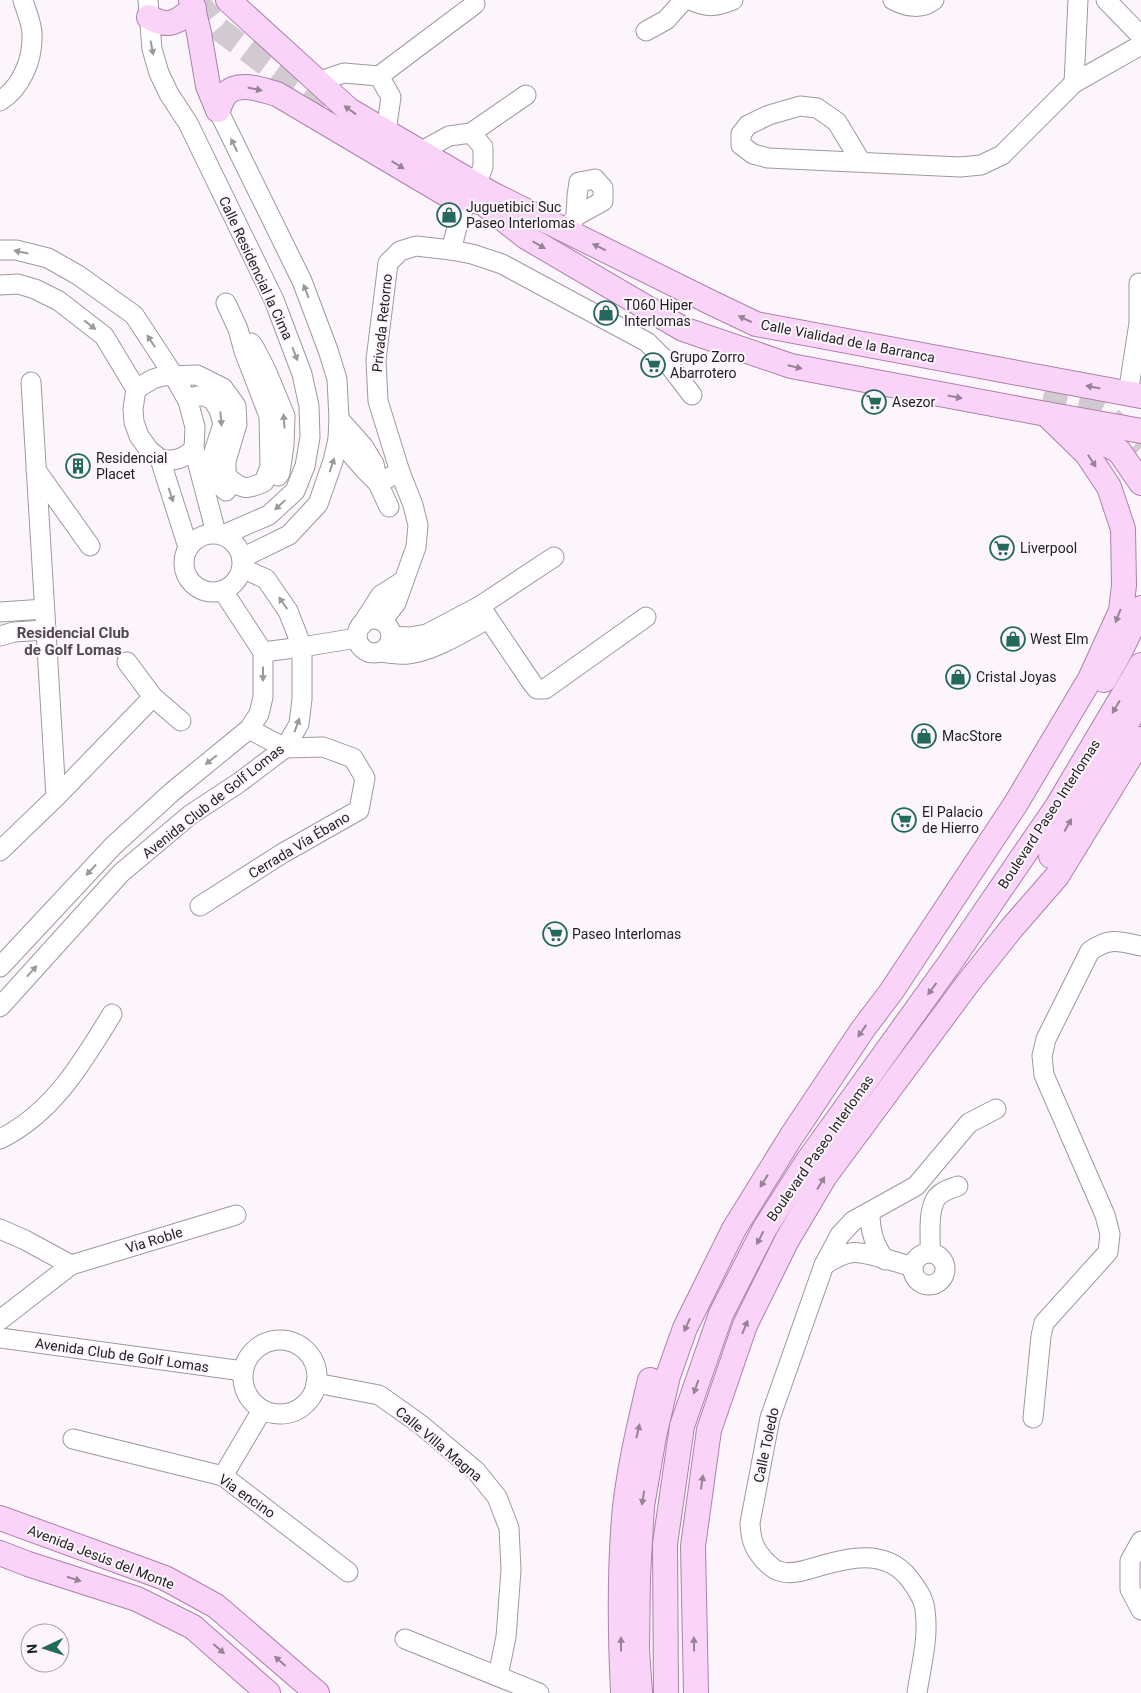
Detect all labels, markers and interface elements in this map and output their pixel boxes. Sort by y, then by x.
one-way arrow [149,41,157,57]
one-way arrow [248,85,264,93]
one-way arrow [343,105,357,115]
one-way arrow [230,138,238,152]
one-way arrow [391,161,404,170]
street label: Calle Residencial la Cima [216,194,296,342]
place label: Juguetibici Suc Paseo Interlomas [466,199,575,231]
shop icon: Juguetibici Suc Paseo Interlomas [436,202,462,228]
one-way arrow [533,240,546,249]
one-way arrow [592,243,606,251]
one-way arrow [13,248,29,256]
street label: Privada Retorno [369,273,395,373]
one-way arrow [302,283,310,298]
place label: T060 Hiper Interlomas [624,297,693,329]
shop icon: T060 Hiper Interlomas [593,300,619,326]
one-way arrow [738,314,752,322]
street label: Calle Vialidad de la Barranca [760,316,936,366]
one-way arrow [83,319,96,330]
one-way arrow [147,335,156,348]
one-way arrow [291,346,299,361]
place label: Grupo Zorro Abarrotero [670,349,745,381]
supermarket icon: Grupo Zorro Abarrotero [640,352,666,378]
one-way arrow [788,363,803,371]
one-way arrow [1085,383,1101,391]
supermarket icon: Asezor [861,389,887,415]
place label: Asezor [892,394,936,410]
one-way arrow [947,394,963,402]
one-way arrow [217,412,225,428]
one-way arrow [280,412,288,428]
place label: Residencial Placet [96,450,167,482]
building icon: Residencial Placet [65,453,91,479]
one-way arrow [1087,455,1097,468]
one-way arrow [329,457,336,472]
one-way arrow [168,488,176,503]
one-way arrow [274,499,286,511]
supermarket icon: Liverpool [989,535,1015,561]
place label: Liverpool [1020,540,1077,556]
one-way arrow [278,596,288,610]
one-way arrow [1114,609,1122,624]
district label: Residencial Club de Golf Lomas [17,624,129,659]
shop icon: West Elm [1000,626,1026,652]
place label: West Elm [1030,631,1089,647]
shop icon: Cristal Joyas [945,664,971,690]
one-way arrow [259,667,267,683]
place label: Cristal Joyas [976,669,1057,685]
one-way arrow [1112,700,1121,713]
one-way arrow [293,717,301,732]
shop icon: MacStore [911,723,937,749]
place label: MacStore [942,728,1002,744]
street label: Boulevard Paseo Interlomas [995,736,1103,892]
street label: Avenida Club de Golf Lomas [139,741,287,861]
one-way arrow [205,754,218,765]
place label: El Palacio de Hierro [922,804,983,836]
supermarket icon: El Palacio de Hierro [891,807,917,833]
street label: Cerrada Vía Ébano [245,808,352,881]
one-way arrow [1064,818,1072,833]
one-way arrow [85,863,97,875]
supermarket icon: Paseo Interlomas [542,921,568,947]
place label: Paseo Interlomas [572,926,681,942]
one-way arrow [27,964,38,977]
one-way arrow [926,982,937,995]
one-way arrow [857,1024,867,1038]
street label: Boulevard Paseo Interlomas [763,1072,877,1224]
one-way arrow [759,1175,769,1188]
one-way arrow [816,1177,826,1190]
street label: Via Roble [124,1224,184,1256]
one-way arrow [756,1231,764,1245]
one-way arrow [683,1318,691,1332]
one-way arrow [742,1319,749,1334]
street label: Avenida Club de Golf Lomas [34,1335,210,1375]
one-way arrow [692,1380,700,1395]
street label: Calle Villa Magna [393,1403,485,1485]
street label: Calle Toledo [750,1406,782,1484]
one-way arrow [634,1423,642,1438]
street label: Via encino [216,1471,278,1521]
one-way arrow [698,1474,706,1490]
one-way arrow [639,1491,647,1507]
street label: Avenida Jesús del Monte [25,1522,177,1592]
one-way arrow [67,1575,82,1583]
north arrow [20,1623,70,1673]
one-way arrow [617,1636,625,1652]
one-way arrow [690,1636,698,1652]
text: N [24,1643,40,1654]
one-way arrow [212,1643,224,1655]
one-way arrow [273,1656,286,1667]

